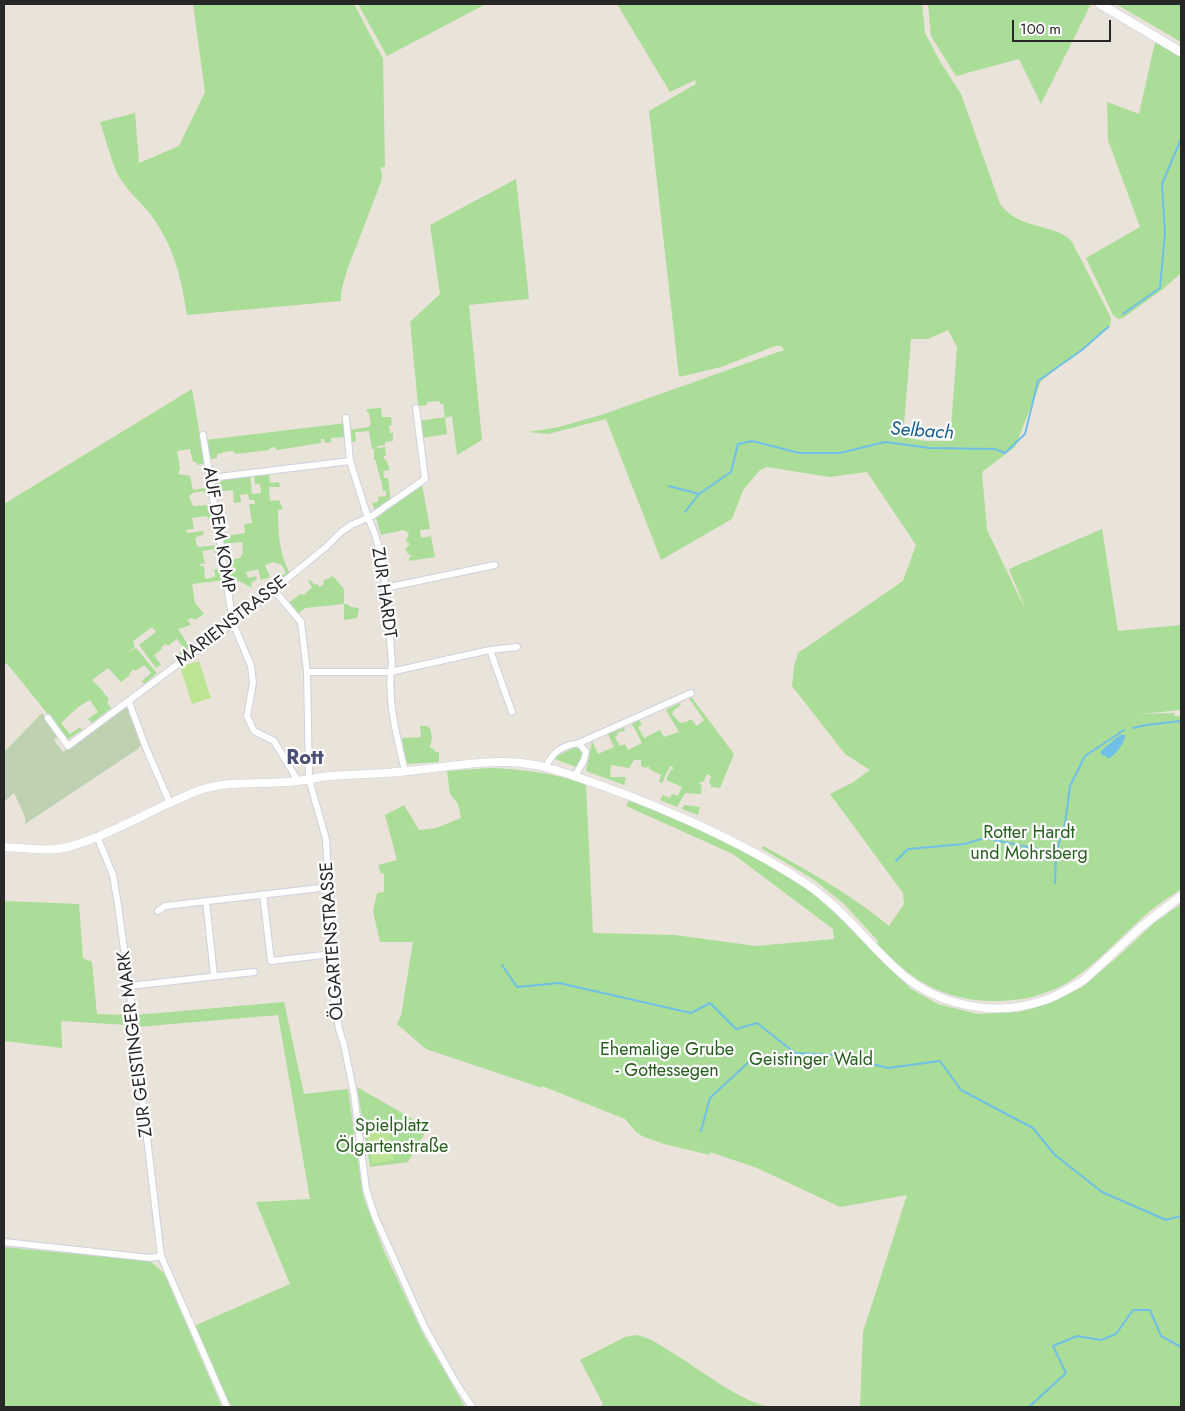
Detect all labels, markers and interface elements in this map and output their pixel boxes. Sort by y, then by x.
scale bar [1015,10,1114,42]
text: 100 m [1020,18,1061,40]
water label: Selbach [890,418,954,446]
street label: AUF DEM KOMP [197,465,239,595]
street label: ZUR HARDT [366,546,400,640]
street label: MARIENSTRASSE [172,572,292,672]
district label: Rott [286,747,324,771]
park label: Rotter Hardt und Mohrsberg [970,823,1088,866]
street label: ÖLGARTENSTRASSE [317,861,349,1021]
street label: ZUR GEISTINGER MARK [114,950,158,1138]
park label: Ehemalige Grube - Gottessegen [600,1040,734,1082]
park label: Geistinger Wald [749,1050,873,1072]
park label: Spielplatz Ölgartenstraße [336,1116,448,1158]

